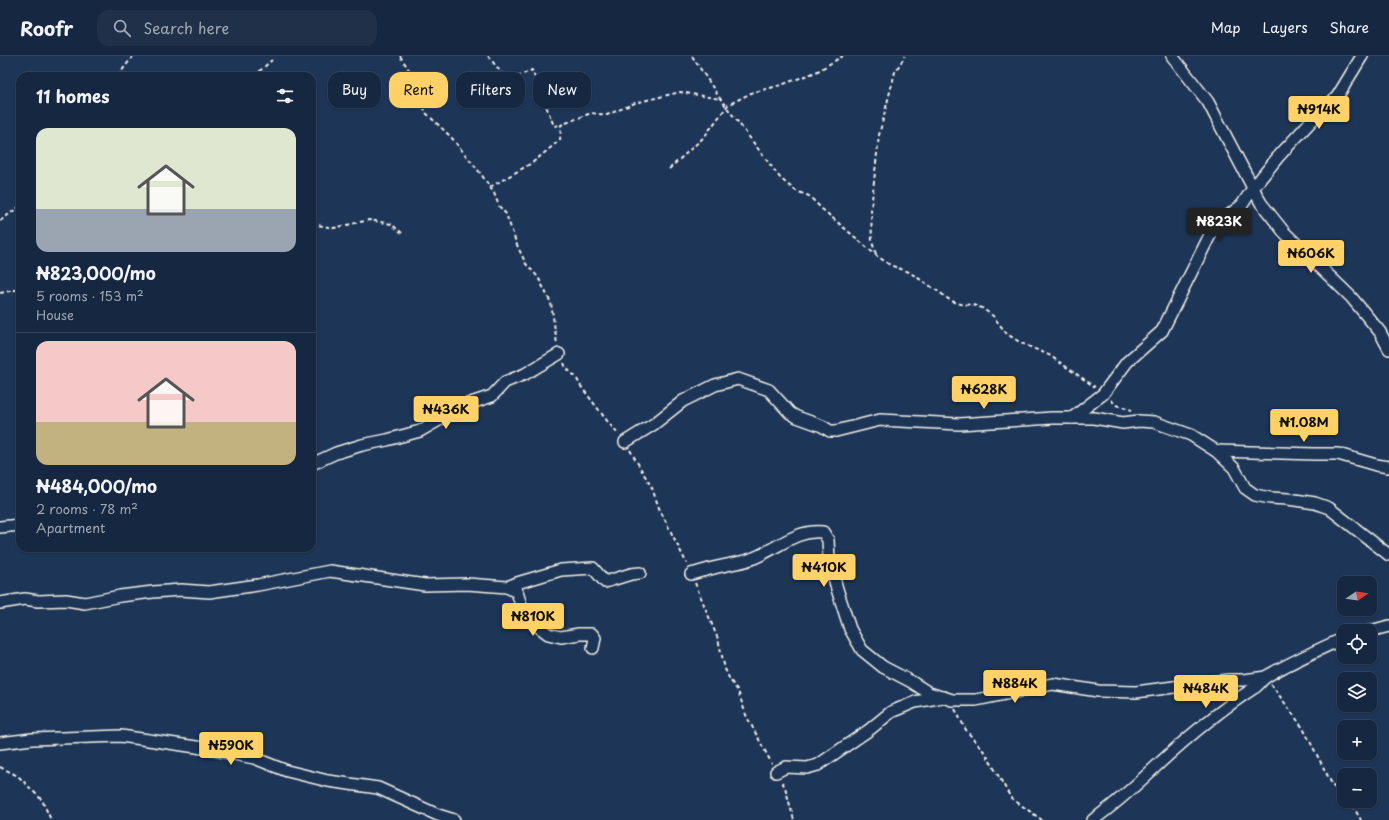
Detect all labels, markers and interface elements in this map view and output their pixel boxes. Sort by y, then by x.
search box [97,10,377,46]
text: Roofr [20,14,73,42]
text: Search here [143,16,229,39]
icon: search [111,17,133,39]
text: Map [1211,17,1241,38]
text: Layers [1263,17,1308,38]
text: Share [1330,17,1369,38]
chip: Buy [328,72,381,108]
chip: Rent [389,72,448,108]
chip: Filters [456,72,525,108]
chip: New [533,72,591,108]
text: 11 homes [36,83,110,109]
icon: filters [274,85,296,107]
pin: ₦914K [1291,96,1347,130]
text: ₦914K [1297,99,1341,118]
icon: home [130,154,202,226]
pin: ₦823K [1191,208,1247,242]
text: ₦823K [1196,211,1242,230]
pin: ₦606K [1283,240,1339,274]
text: ₦606K [1287,243,1335,262]
text: ₦823,000/mo [36,260,156,286]
text: 5 rooms · 153 m² [36,286,144,305]
text: House [36,305,74,324]
icon: home [130,367,202,439]
pin: ₦628K [956,376,1012,410]
text: ₦628K [961,379,1007,398]
pin: ₦436K [418,396,474,430]
text: ₦436K [423,399,469,418]
pin: ₦1.08M [1271,409,1337,443]
text: ₦1.08M [1279,412,1329,431]
text: ₦484,000/mo [36,473,157,499]
text: 2 rooms · 78 m² [36,499,138,518]
text: Apartment [36,518,105,537]
pin: ₦410K [796,554,852,588]
text: ₦410K [802,557,846,576]
north arrow [1337,576,1377,616]
map controls [1337,576,1377,808]
pin: ₦810K [505,603,561,637]
text: ₦810K [511,606,555,625]
button: locate [1337,624,1377,664]
pin: ₦884K [987,670,1043,704]
button: layers [1337,672,1377,712]
text: ₦884K [992,673,1038,692]
pin: ₦484K [1178,675,1234,709]
text: ₦484K [1183,678,1229,697]
button: + [1337,720,1377,760]
pin: ₦590K [203,732,259,766]
text: ₦590K [208,735,254,754]
button: − [1337,768,1377,808]

